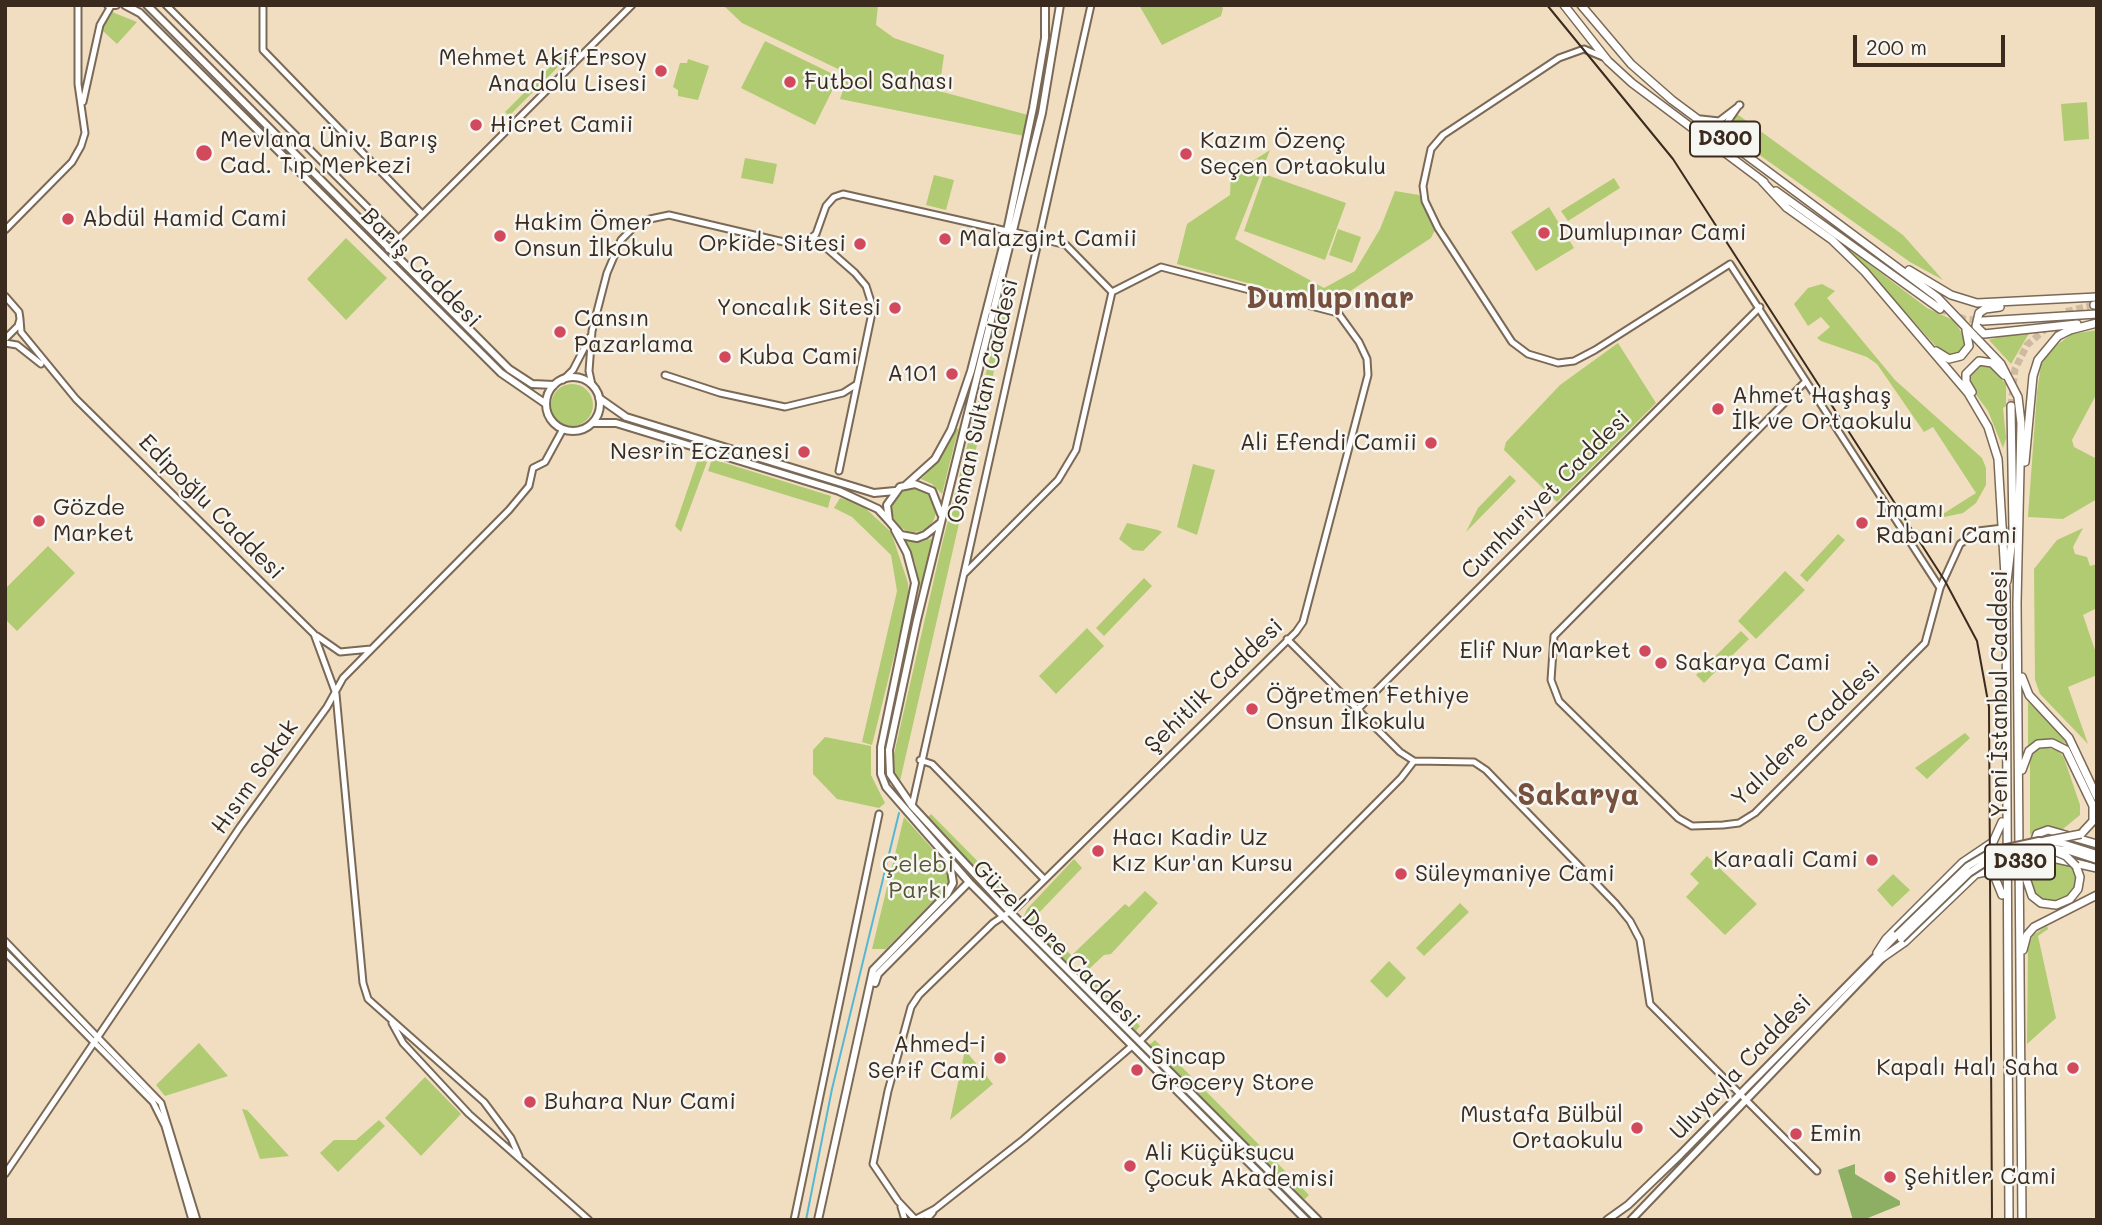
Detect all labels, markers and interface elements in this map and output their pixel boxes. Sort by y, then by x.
scale bar [1857,21,2009,65]
text: 200 m [1866,33,1927,60]
place label: Mehmet Akif Ersoy Anadolu Lisesi [438,44,647,98]
marker: Mehmet Akif Ersoy Anadolu Lisesi [653,63,669,79]
place label: Futbol Sahası [804,68,954,96]
marker: Futbol Sahası [782,74,798,90]
place label: Hicret Camii [490,111,633,139]
marker: Hicret Camii [468,117,484,133]
road number: D300 [1690,122,1760,156]
place label: Mevlana Üniv. Barış Cad. Tıp Merkezi [220,126,438,180]
place label: Kazım Özenç Seçen Ortaokulu [1200,127,1386,181]
marker: Mevlana Üniv. Barış Cad. Tıp Merkezi [194,143,214,163]
marker: Kazım Özenç Seçen Ortaokulu [1178,146,1194,162]
street label: Barış Caddesi [355,202,487,334]
place label: Abdül Hamid Cami [82,205,287,233]
place label: Hakim Ömer Onsun İlkokulu [514,209,674,263]
marker: Abdül Hamid Cami [60,211,76,227]
place label: Dumlupınar Cami [1558,219,1747,247]
place label: Malazgirt Camii [959,225,1137,253]
marker: Dumlupınar Cami [1536,225,1552,241]
marker: Hakim Ömer Onsun İlkokulu [492,228,508,244]
place label: Orkide Sitesi [698,230,846,258]
marker: Malazgirt Camii [937,231,953,247]
marker: Orkide Sitesi [852,236,868,252]
street label: Osman Sultan Caddesi [941,276,1025,526]
district label: Dumlupınar [1246,281,1414,317]
place label: Yoncalık Sitesi [717,294,881,322]
marker: Yoncalık Sitesi [887,300,903,316]
place label: Cansın Pazarlama [574,305,694,359]
marker: Cansın Pazarlama [552,324,568,340]
place label: Kuba Cami [739,343,858,371]
marker: Kuba Cami [717,349,733,365]
place label: A101 [887,360,938,388]
marker: A101 [944,366,960,382]
place label: Ahmet Haşhaş İlk ve Ortaokulu [1732,382,1912,436]
marker: Ahmet Haşhaş İlk ve Ortaokulu [1710,401,1726,417]
street label: Cumhuriyet Caddesi [1456,405,1636,585]
street label: Edipoğlu Caddesi [133,429,289,585]
place label: Ali Efendi Camii [1240,429,1417,457]
marker: Ali Efendi Camii [1423,435,1439,451]
place label: Nesrin Eczanesi [610,438,790,466]
marker: Nesrin Eczanesi [796,444,812,460]
place label: Gözde Market [53,494,134,548]
place label: İmamı Rabani Cami [1876,496,2017,550]
marker: Gözde Market [31,513,47,529]
marker: İmamı Rabani Cami [1854,515,1870,531]
street label: Yeni İstanbul Caddesi [1986,570,2014,818]
street label: Şehitlik Caddesi [1139,613,1289,759]
place label: Elif Nur Market [1459,637,1631,665]
marker: Elif Nur Market [1637,643,1653,659]
place label: Sakarya Cami [1675,649,1830,677]
marker: Sakarya Cami [1653,655,1669,671]
street label: Yalıdere Caddesi [1726,656,1886,812]
place label: Öğretmen Fethiye Onsun İlkokulu [1266,682,1470,736]
marker: Öğretmen Fethiye Onsun İlkokulu [1244,701,1260,717]
street label: Hısım Sokak [206,715,304,839]
district label: Sakarya [1517,778,1639,814]
place label: Hacı Kadir Uz Kız Kur'an Kursu [1112,824,1293,878]
marker: Hacı Kadir Uz Kız Kur'an Kursu [1090,843,1106,859]
road number: D330 [1985,844,2055,880]
place label: Karaali Cami [1713,846,1858,874]
park label: Çelebi Parkı [882,851,954,905]
marker: Karaali Cami [1864,852,1880,868]
street label: Güzel Dere Caddesi [967,855,1145,1033]
place label: Süleymaniye Cami [1415,860,1615,888]
marker: Süleymaniye Cami [1393,866,1409,882]
street label: Uluyayla Caddesi [1664,988,1818,1146]
place label: Ahmed-i Serif Cami [868,1031,986,1085]
place label: Sincap Grocery Store [1151,1043,1314,1097]
marker: Ahmed-i Serif Cami [992,1050,1008,1066]
place label: Kapalı Halı Saha [1876,1054,2059,1082]
marker: Kapalı Halı Saha [2065,1060,2081,1076]
marker: Sincap Grocery Store [1129,1062,1145,1078]
place label: Buhara Nur Cami [544,1088,736,1116]
marker: Buhara Nur Cami [522,1094,538,1110]
place label: Mustafa Bülbül Ortaokulu [1460,1101,1623,1155]
marker: Mustafa Bülbül Ortaokulu [1629,1120,1645,1136]
place label: Emin [1810,1120,1861,1148]
marker: Emin [1788,1126,1804,1142]
place label: Ali Küçüksucu Çocuk Akademisi [1144,1139,1335,1193]
marker: Ali Küçüksucu Çocuk Akademisi [1122,1158,1138,1174]
place label: Şehitler Cami [1904,1163,2056,1191]
marker: Şehitler Cami [1882,1169,1898,1185]

